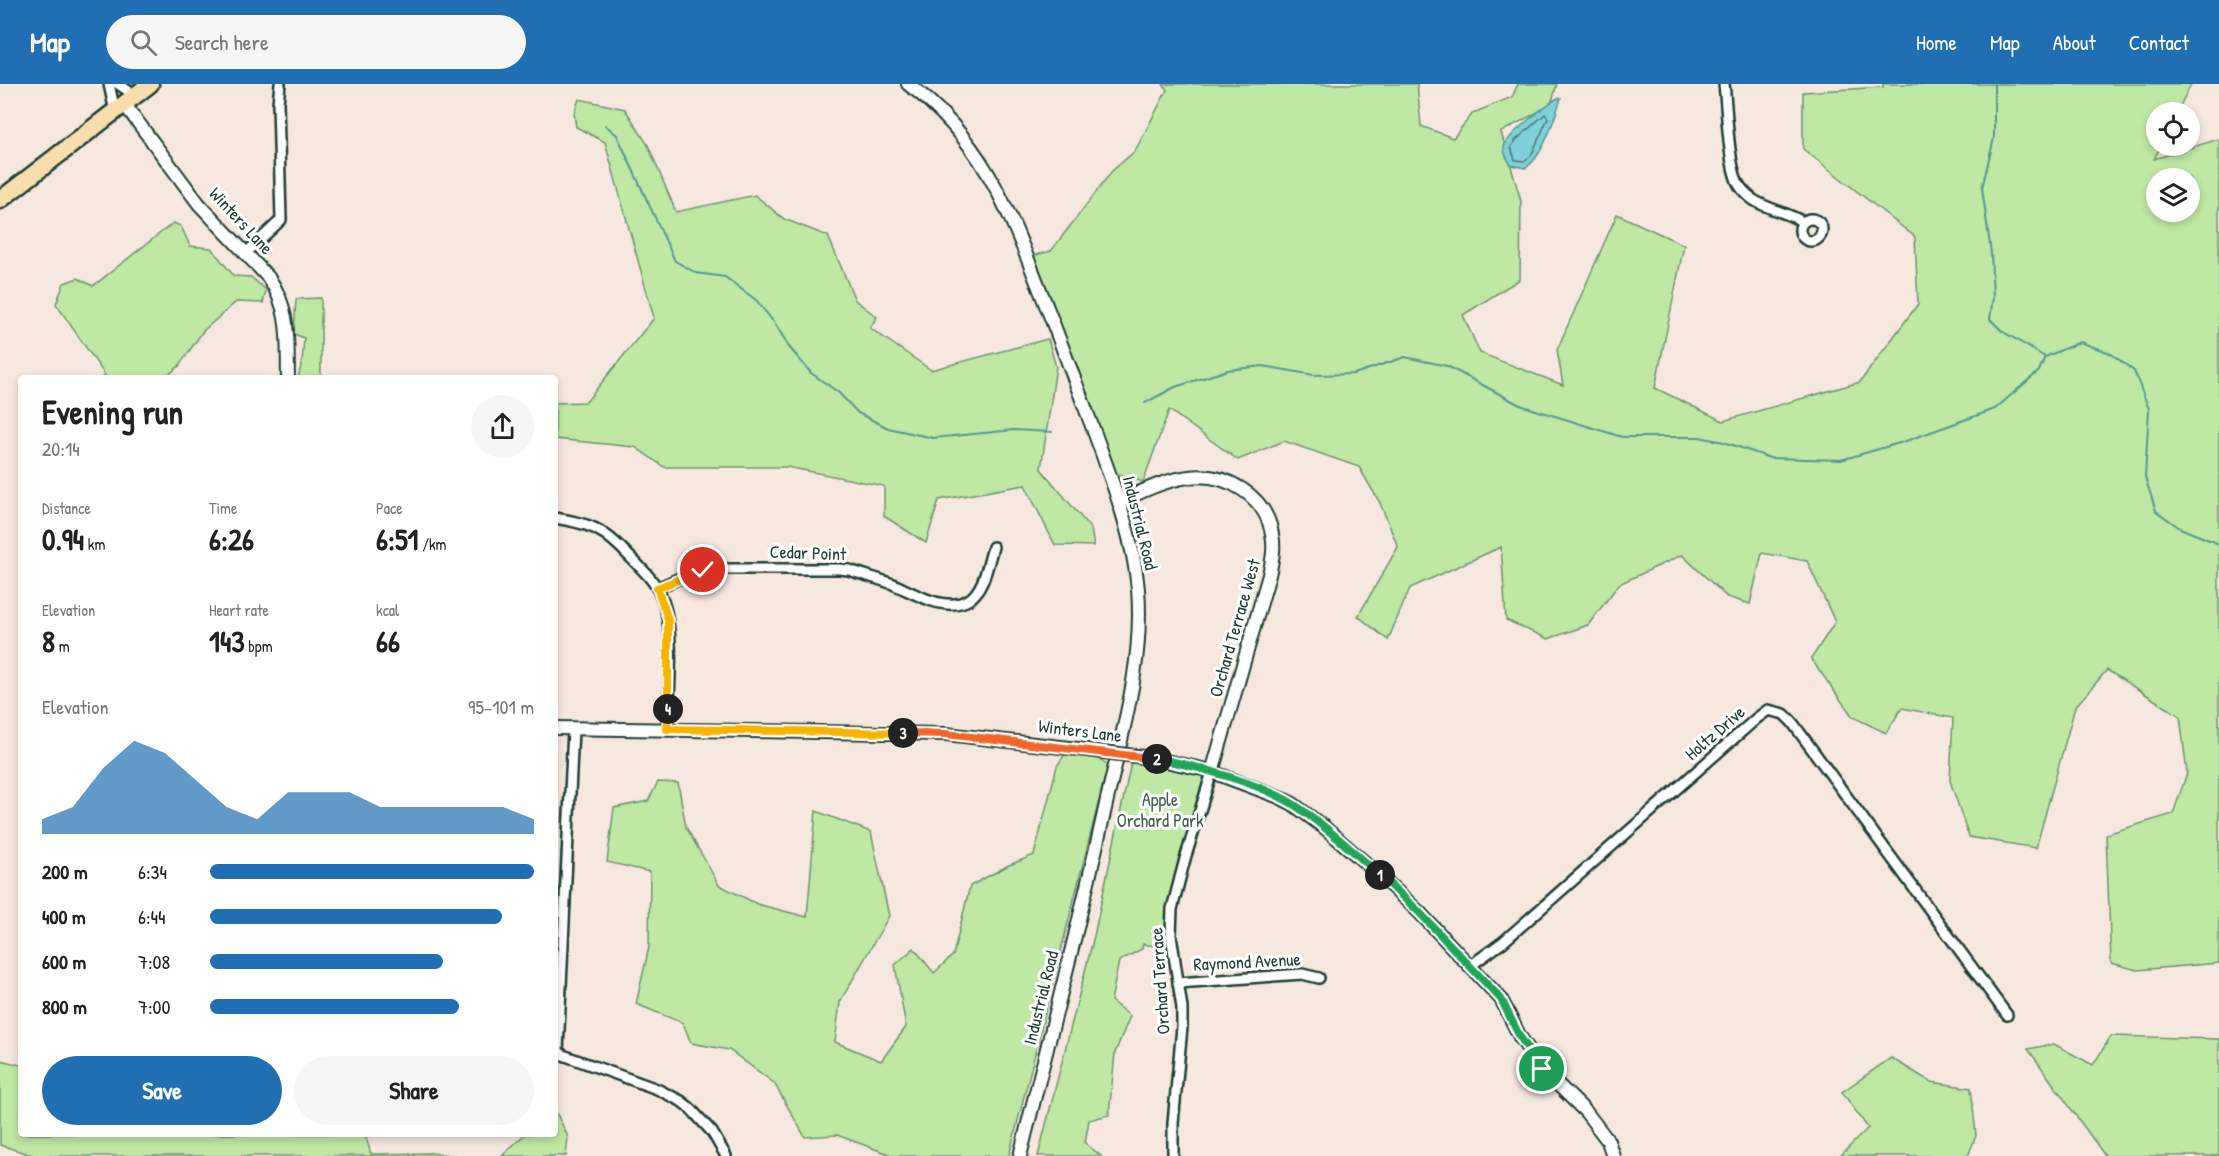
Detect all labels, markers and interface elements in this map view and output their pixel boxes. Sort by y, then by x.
search box [106,15,526,69]
text: Map [30,23,70,61]
icon: search [127,26,160,59]
text: Search here [175,27,269,57]
text: Home [1916,28,1957,57]
text: Map [1990,28,2020,57]
text: About [2053,28,2096,57]
text: Contact [2129,28,2189,57]
map controls [2146,102,2200,222]
button: locate [2146,102,2200,156]
button: layers [2146,168,2200,222]
street label: Winters Lane [204,182,279,260]
text: Evening run [42,390,183,434]
button: share [471,395,534,458]
text: 20:14 [42,435,80,462]
street label: Industrial Road [1117,473,1164,573]
text: Distance [42,497,91,519]
text: Time [209,497,237,519]
text: Pace [376,497,403,519]
text: 0.94 [42,519,84,559]
text: 6:26 [209,519,254,559]
text: 6:51 [376,519,419,559]
text: km [84,533,105,555]
text: /km [419,533,446,555]
street label: Cedar Point [769,539,847,566]
pin [677,544,728,595]
icon: check [686,553,719,586]
street label: Orchard Terrace West [1203,555,1266,700]
text: Elevation [42,599,95,621]
text: Heart rate [209,599,269,621]
text: kcal [376,599,399,621]
text: 8 [42,621,55,661]
text: 143 [209,621,245,661]
text: 66 [376,621,400,661]
text: m [55,635,70,657]
text: bpm [245,635,273,657]
text: Elevation [42,693,108,720]
text: 95–101 m [468,693,534,720]
pin: 4 [653,694,683,724]
text: 4 [665,698,671,720]
street label: Holtz Drive [1679,699,1750,766]
street label: Winters Lane [1037,713,1123,748]
pin: 3 [888,718,918,748]
text: 3 [899,722,907,744]
pin: 2 [1142,744,1172,774]
text: 2 [1153,748,1161,770]
park label: Apple Orchard Park [1117,787,1204,833]
text: 200 m [42,858,87,885]
text: 6:34 [138,858,167,885]
pin: 1 [1365,860,1395,890]
text: 1 [1377,864,1383,886]
text: 400 m [42,903,86,930]
text: 6:44 [138,903,166,930]
street label: Orchard Terrace [1143,927,1176,1035]
street label: Raymond Avenue [1193,946,1301,977]
text: 600 m [42,948,86,975]
text: 7:08 [138,948,170,975]
street label: Industrial Road [1017,948,1064,1048]
text: 800 m [42,993,87,1020]
text: 7:00 [138,993,170,1020]
pin [1516,1043,1567,1094]
icon: arrive [1525,1052,1558,1085]
button: Save [42,1056,282,1125]
button: Share [294,1056,534,1125]

